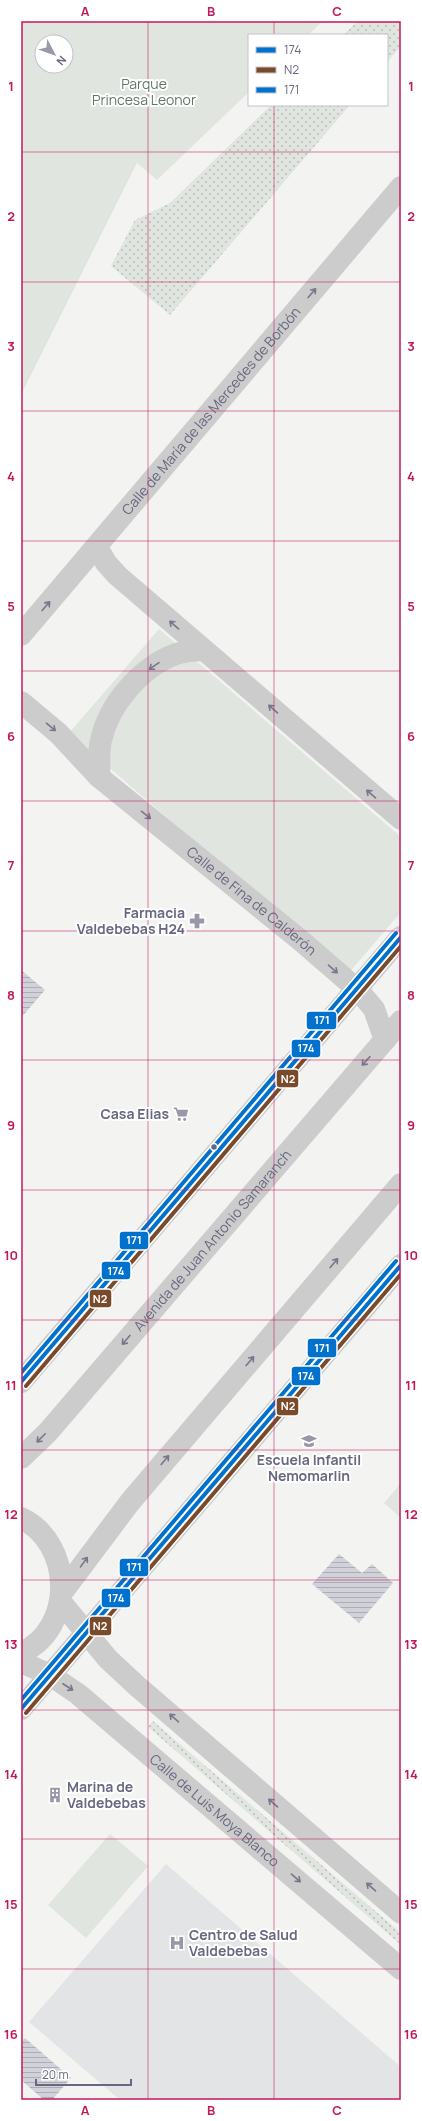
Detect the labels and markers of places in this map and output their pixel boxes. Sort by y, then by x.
place label: Farmacia Valdebebas H24 [77,903,185,938]
pharmacy icon: Farmacia Valdebebas H24 [188,912,206,930]
place label: Casa Elias [100,1104,169,1123]
supermarket icon: Casa Elias [172,1105,190,1123]
unlabelled marker [209,1142,219,1152]
school or university icon: Escuela Infantil Nemomarlin [300,1432,318,1450]
place label: Escuela Infantil Nemomarlin [257,1450,361,1485]
place label: Marina de Valdebebas [67,1777,146,1812]
building icon: Marina de Valdebebas [46,1786,64,1804]
place label: Centro de Salud Valdebebas [189,1925,298,1960]
hospital icon: Centro de Salud Valdebebas [168,1934,186,1952]

